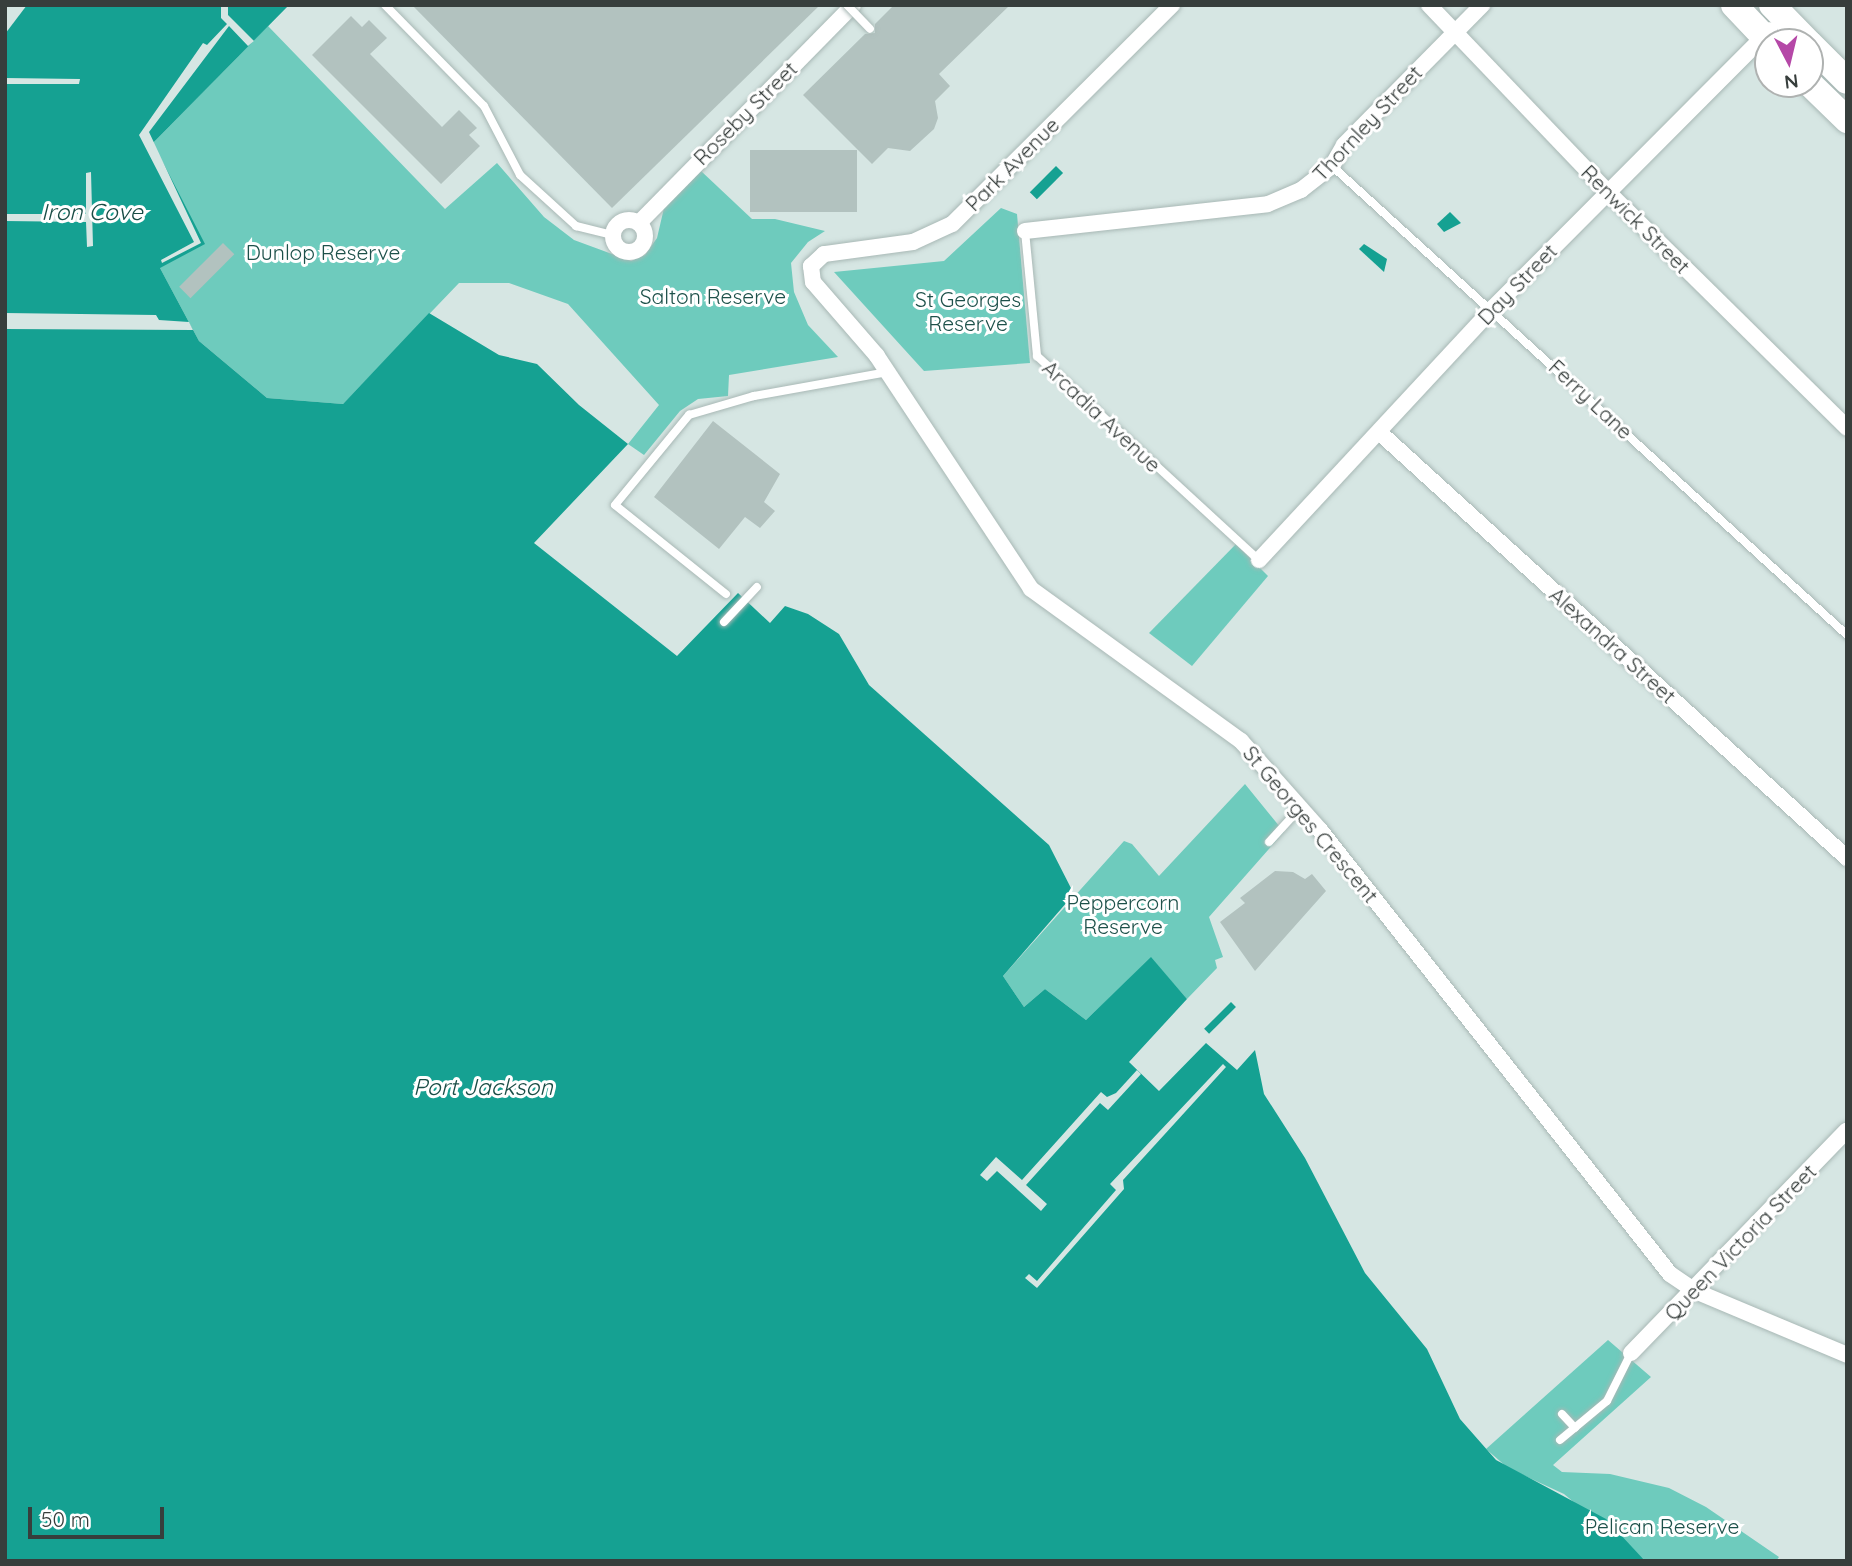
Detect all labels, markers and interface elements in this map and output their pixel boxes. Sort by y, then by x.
north arrow [1754,28,1824,98]
street label: Roseby Street [688,56,802,170]
street label: Thornley Street [1307,60,1427,186]
text: N [1783,69,1800,95]
street label: Park Avenue [960,112,1064,216]
street label: Renwick Street [1576,159,1696,279]
water label: Iron Cove [41,198,143,226]
street label: Day Street [1472,238,1562,330]
park label: Dunlop Reserve [246,239,400,265]
park label: Salton Reserve [640,283,786,309]
park label: St Georges Reserve [915,286,1021,336]
street label: Ferry Lane [1544,354,1638,444]
street label: Arcadia Avenue [1038,355,1166,477]
street label: Alexandra Street [1545,582,1681,708]
street label: St Georges Crescent [1238,741,1384,907]
park label: Peppercorn Reserve [1067,889,1179,939]
water label: Port Jackson [413,1073,553,1101]
street label: Queen Victoria Street [1659,1159,1821,1325]
scale bar [32,1492,168,1536]
text: 50 m [41,1506,90,1532]
park label: Pelican Reserve [1585,1513,1739,1539]

